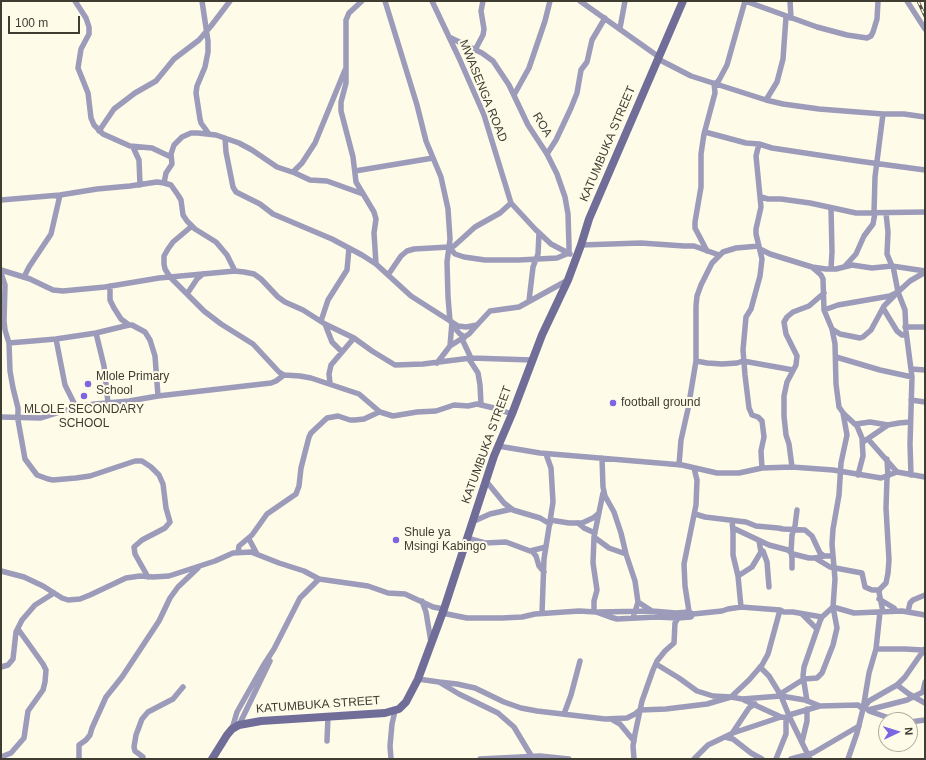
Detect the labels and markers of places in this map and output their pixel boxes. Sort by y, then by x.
place label: Mlole Primary School [96,370,169,398]
marker: Mlole Primary School [83,379,93,389]
marker: MLOLE SECONDARY SCHOOL [79,391,89,401]
place label: football ground [621,396,700,410]
marker: football ground [608,398,618,408]
place label: MLOLE SECONDARY SCHOOL [24,403,144,431]
place label: Shule ya Msingi Kabingo [404,526,486,554]
marker: Shule ya Msingi Kabingo [391,535,401,545]

